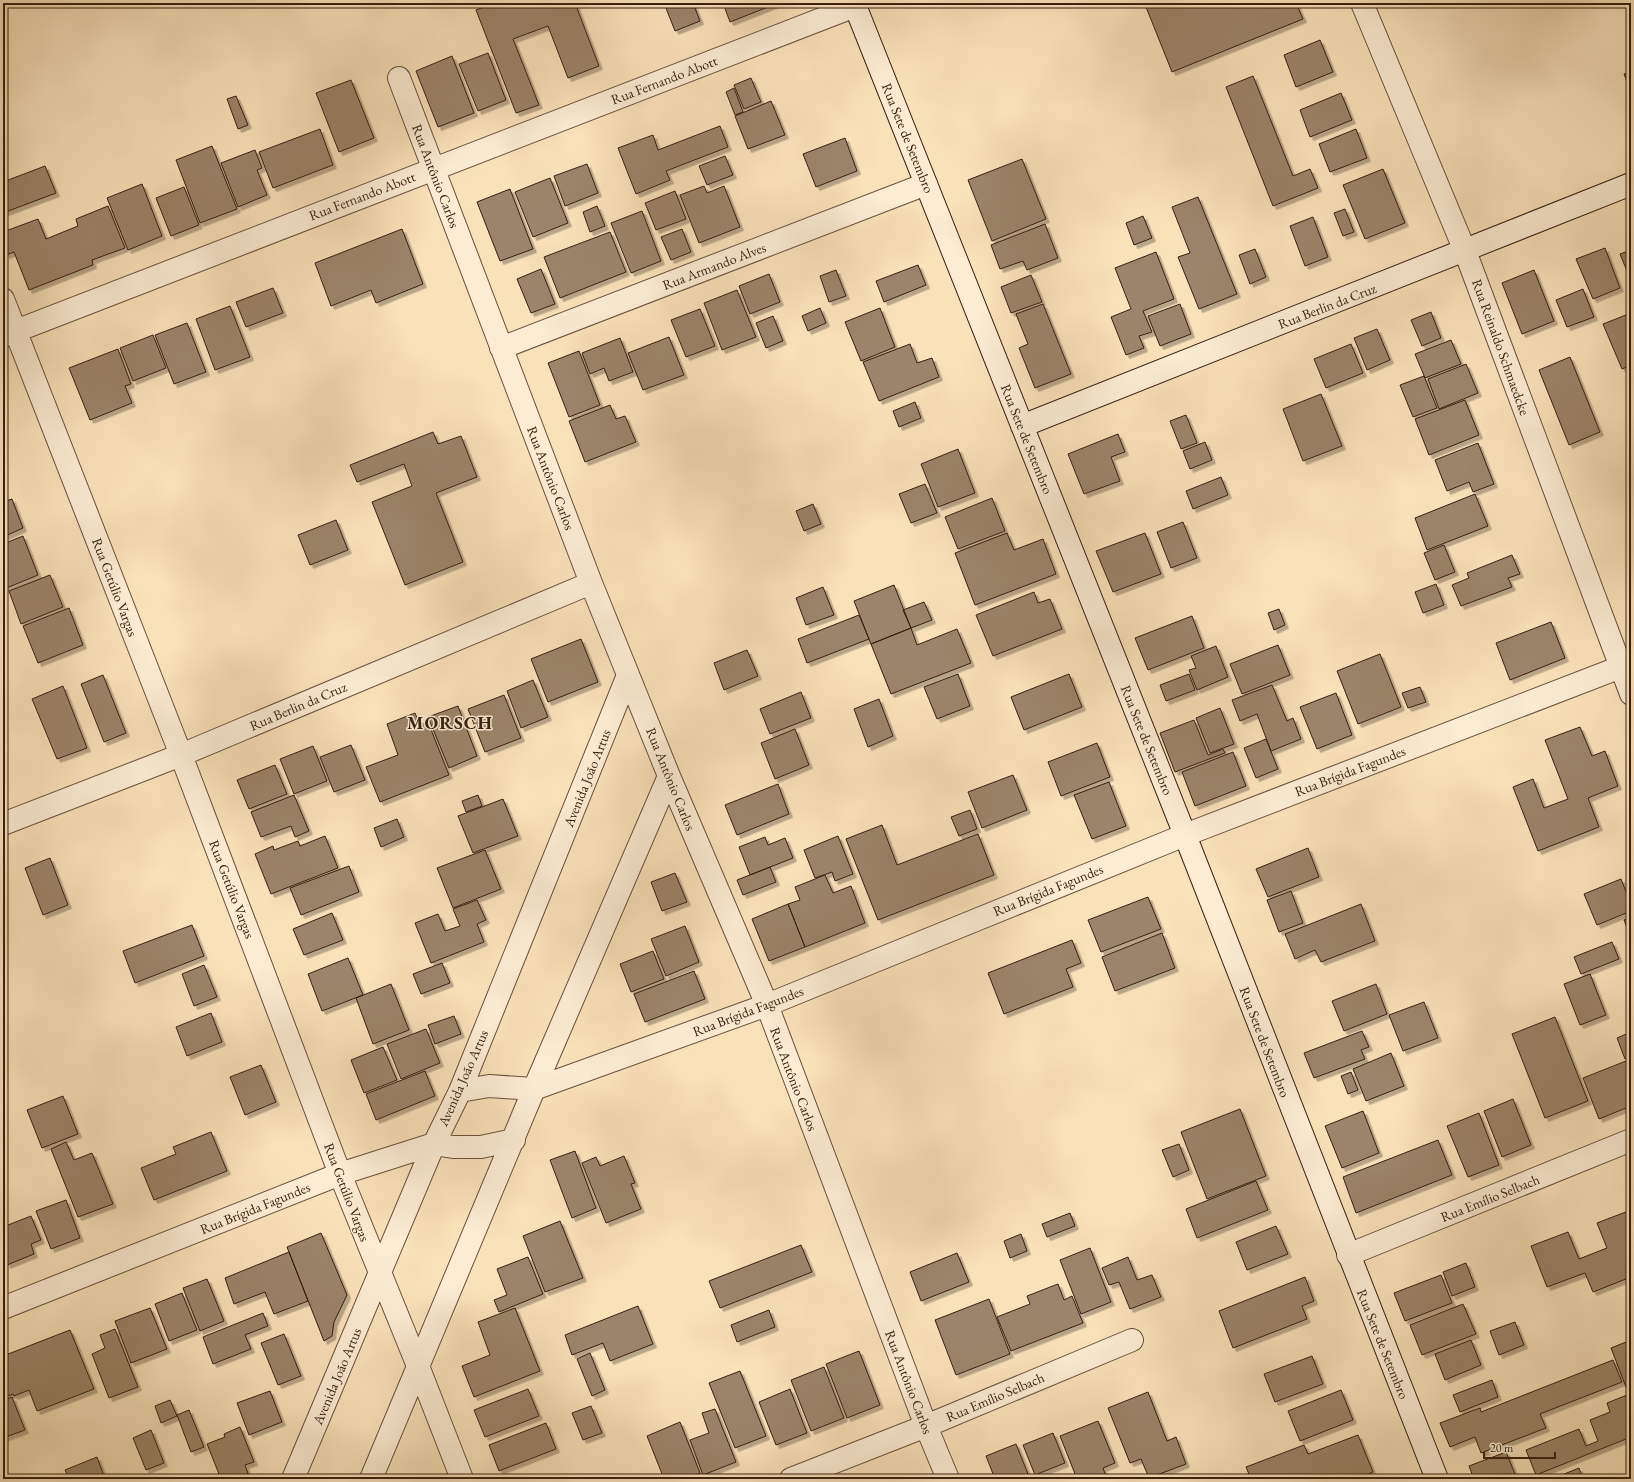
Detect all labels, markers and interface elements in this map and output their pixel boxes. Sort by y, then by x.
street label: Rua Fernando Abott [608,51,720,109]
street label: Rua Sete de Setembro [878,80,938,196]
street label: Rua Antônio Carlos [408,122,464,231]
street label: Rua Fernando Abott [306,167,418,225]
street label: Rua Armando Alves [660,238,769,294]
street label: Rua Reinaldo Schmaedcke [1468,276,1534,418]
street label: Rua Berlin da Cruz [1275,279,1379,333]
street label: Rua Sete de Setembro [997,381,1057,497]
street label: Rua Antônio Carlos [523,424,579,533]
street label: Rua Getúlio Vargas [88,535,142,639]
street label: Rua Berlin da Cruz [247,677,350,735]
street label: Rua Sete de Setembro [1117,682,1177,798]
district label: MORSCH [407,711,493,734]
street label: Rua Antônio Carlos [642,725,700,834]
street label: Avenida João Artus [559,726,615,830]
street label: Rua Brígida Fagundes [1292,741,1408,800]
street label: Rua Getúlio Vargas [205,837,259,941]
street label: Rua Brígida Fagundes [990,860,1106,920]
street label: Rua Brígida Fagundes [690,981,806,1040]
street label: Rua Sete de Setembro [1236,984,1294,1100]
street label: Rua Antônio Carlos [766,1025,822,1134]
street label: Avenida João Artus [433,1027,492,1130]
street label: Rua Getúlio Vargas [320,1140,374,1244]
street label: Rua Emílio Selbach [1438,1170,1542,1226]
street label: Rua Brígida Fagundes [197,1178,313,1238]
street label: Rua Sete de Setembro [1353,1286,1413,1402]
street label: Avenida João Artus [308,1324,366,1428]
street label: Rua Antônio Carlos [881,1328,937,1437]
street label: Rua Emílio Selbach [943,1368,1047,1426]
scale bar [1484,1434,1555,1460]
text: 20 m [1490,1440,1514,1456]

